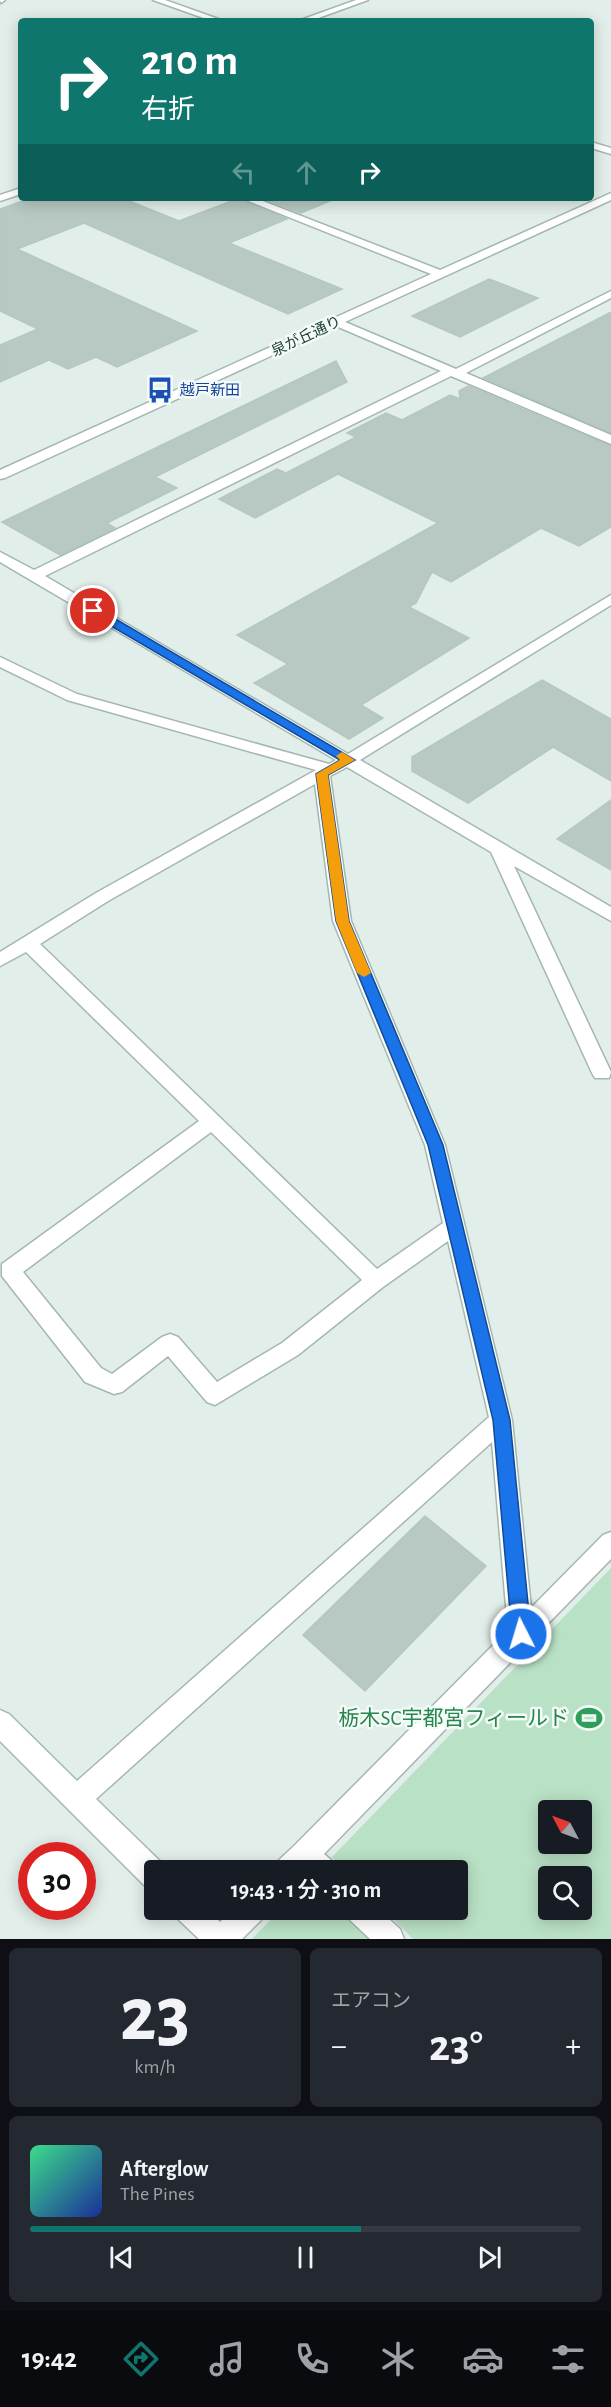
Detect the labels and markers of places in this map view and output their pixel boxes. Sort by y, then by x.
bus stop icon: 越戸新田 [145,375,175,405]
place label: 越戸新田 [179,382,240,398]
pin [67,585,118,636]
sports icon: 栃木SC宇都宮フィールド [574,1703,604,1733]
place label: 栃木SC宇都宮フィールド [339,1707,569,1729]

